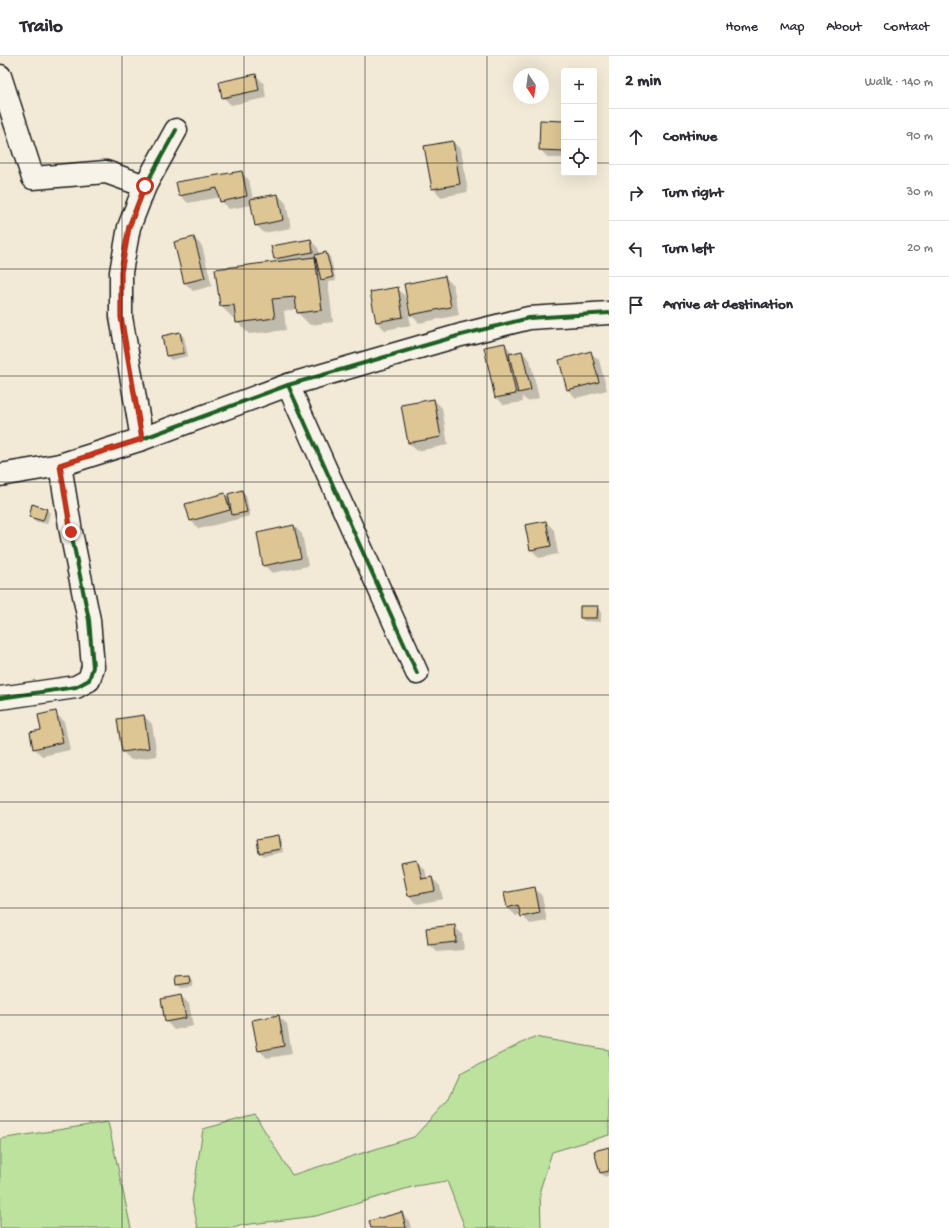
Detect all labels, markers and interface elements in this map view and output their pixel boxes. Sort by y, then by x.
text: Trailo [20,16,63,39]
text: Home [726,19,758,36]
text: Map [780,19,804,36]
text: About [826,19,862,36]
text: Contact [884,19,929,36]
north arrow [513,68,549,104]
map controls [561,68,597,176]
button: + [561,68,597,104]
text: 2 min [625,72,661,92]
text: Walk · 140 m [865,75,933,90]
button: − [561,104,597,140]
icon: ahead [625,126,647,148]
text: Continue [663,128,717,146]
text: 90 m [907,129,933,144]
button: locate [561,140,597,176]
route start [136,177,154,195]
icon: right [625,182,647,204]
text: Turn right [663,184,723,202]
text: 30 m [907,185,933,200]
icon: left [625,238,647,260]
text: Turn left [663,240,714,258]
text: 20 m [907,241,933,256]
icon: arrive [625,294,647,316]
text: Arrive at destination [663,296,793,314]
route end [62,523,80,541]

